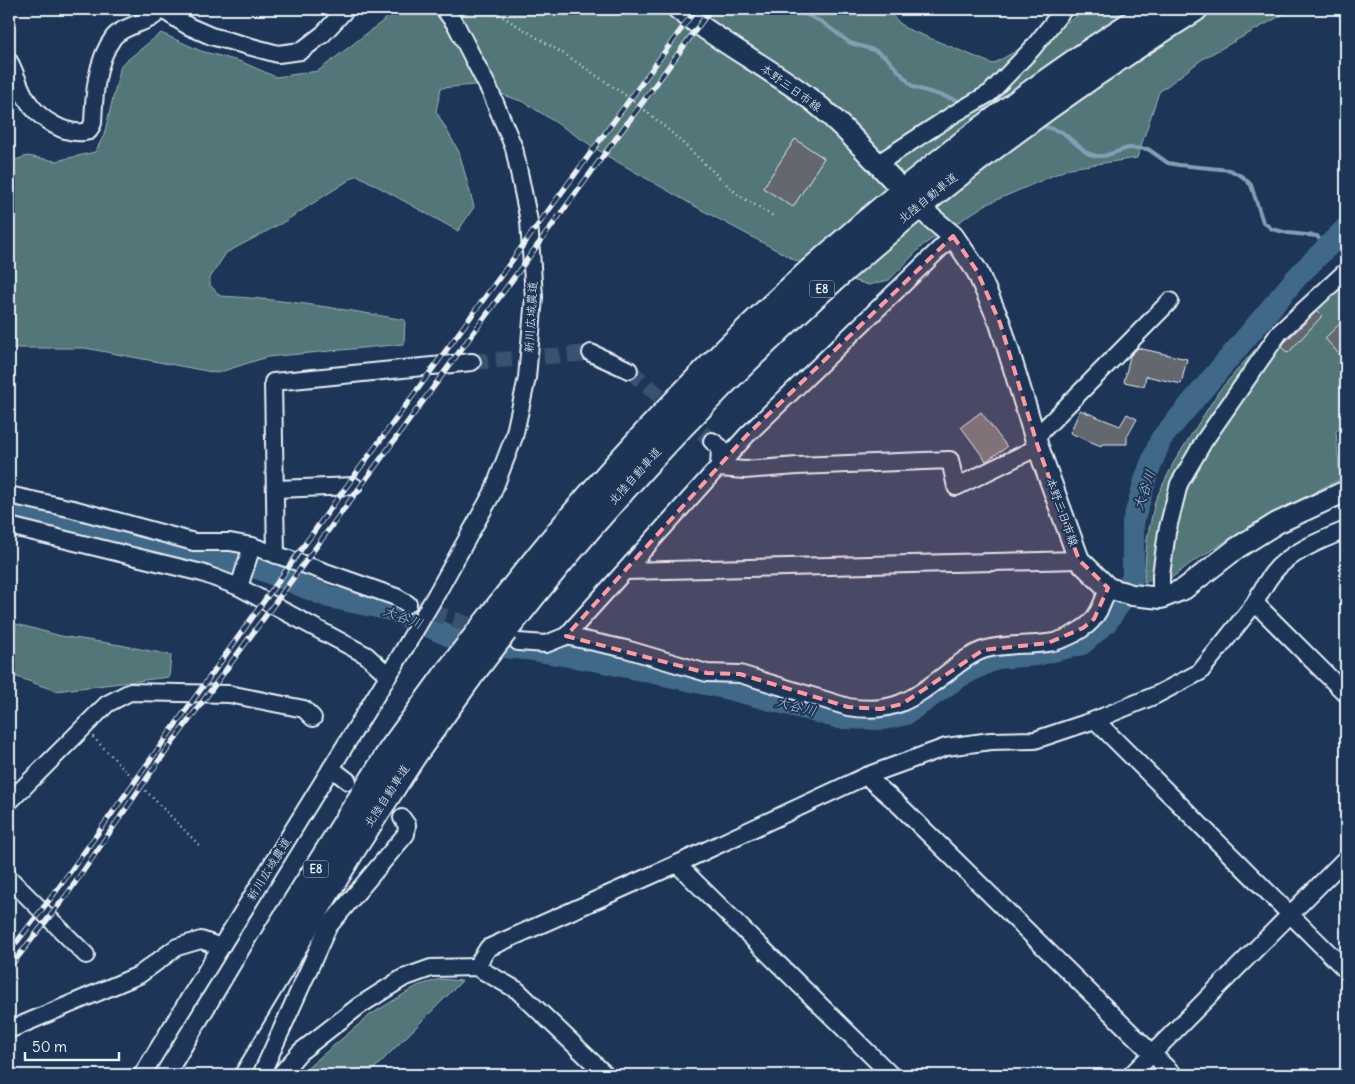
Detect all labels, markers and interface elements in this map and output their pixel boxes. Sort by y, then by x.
street label: 本野三日市線 [758,60,825,115]
street label: 北陸自動車道 [895,169,960,226]
road number: E8 [810,280,834,298]
street label: 新川広域農道 [521,281,540,353]
street label: 北陸自動車道 [605,444,664,507]
water label: 大谷川 [1129,467,1159,513]
street label: 本野三日市線 [1043,475,1082,548]
water label: 大谷川 [380,601,426,633]
water label: 大谷川 [773,692,819,720]
street label: 北陸自動車道 [361,761,412,830]
street label: 新川広域農道 [243,834,294,903]
road number: E8 [304,861,328,878]
scale bar [25,1029,119,1061]
text: 50 m [32,1037,67,1056]

